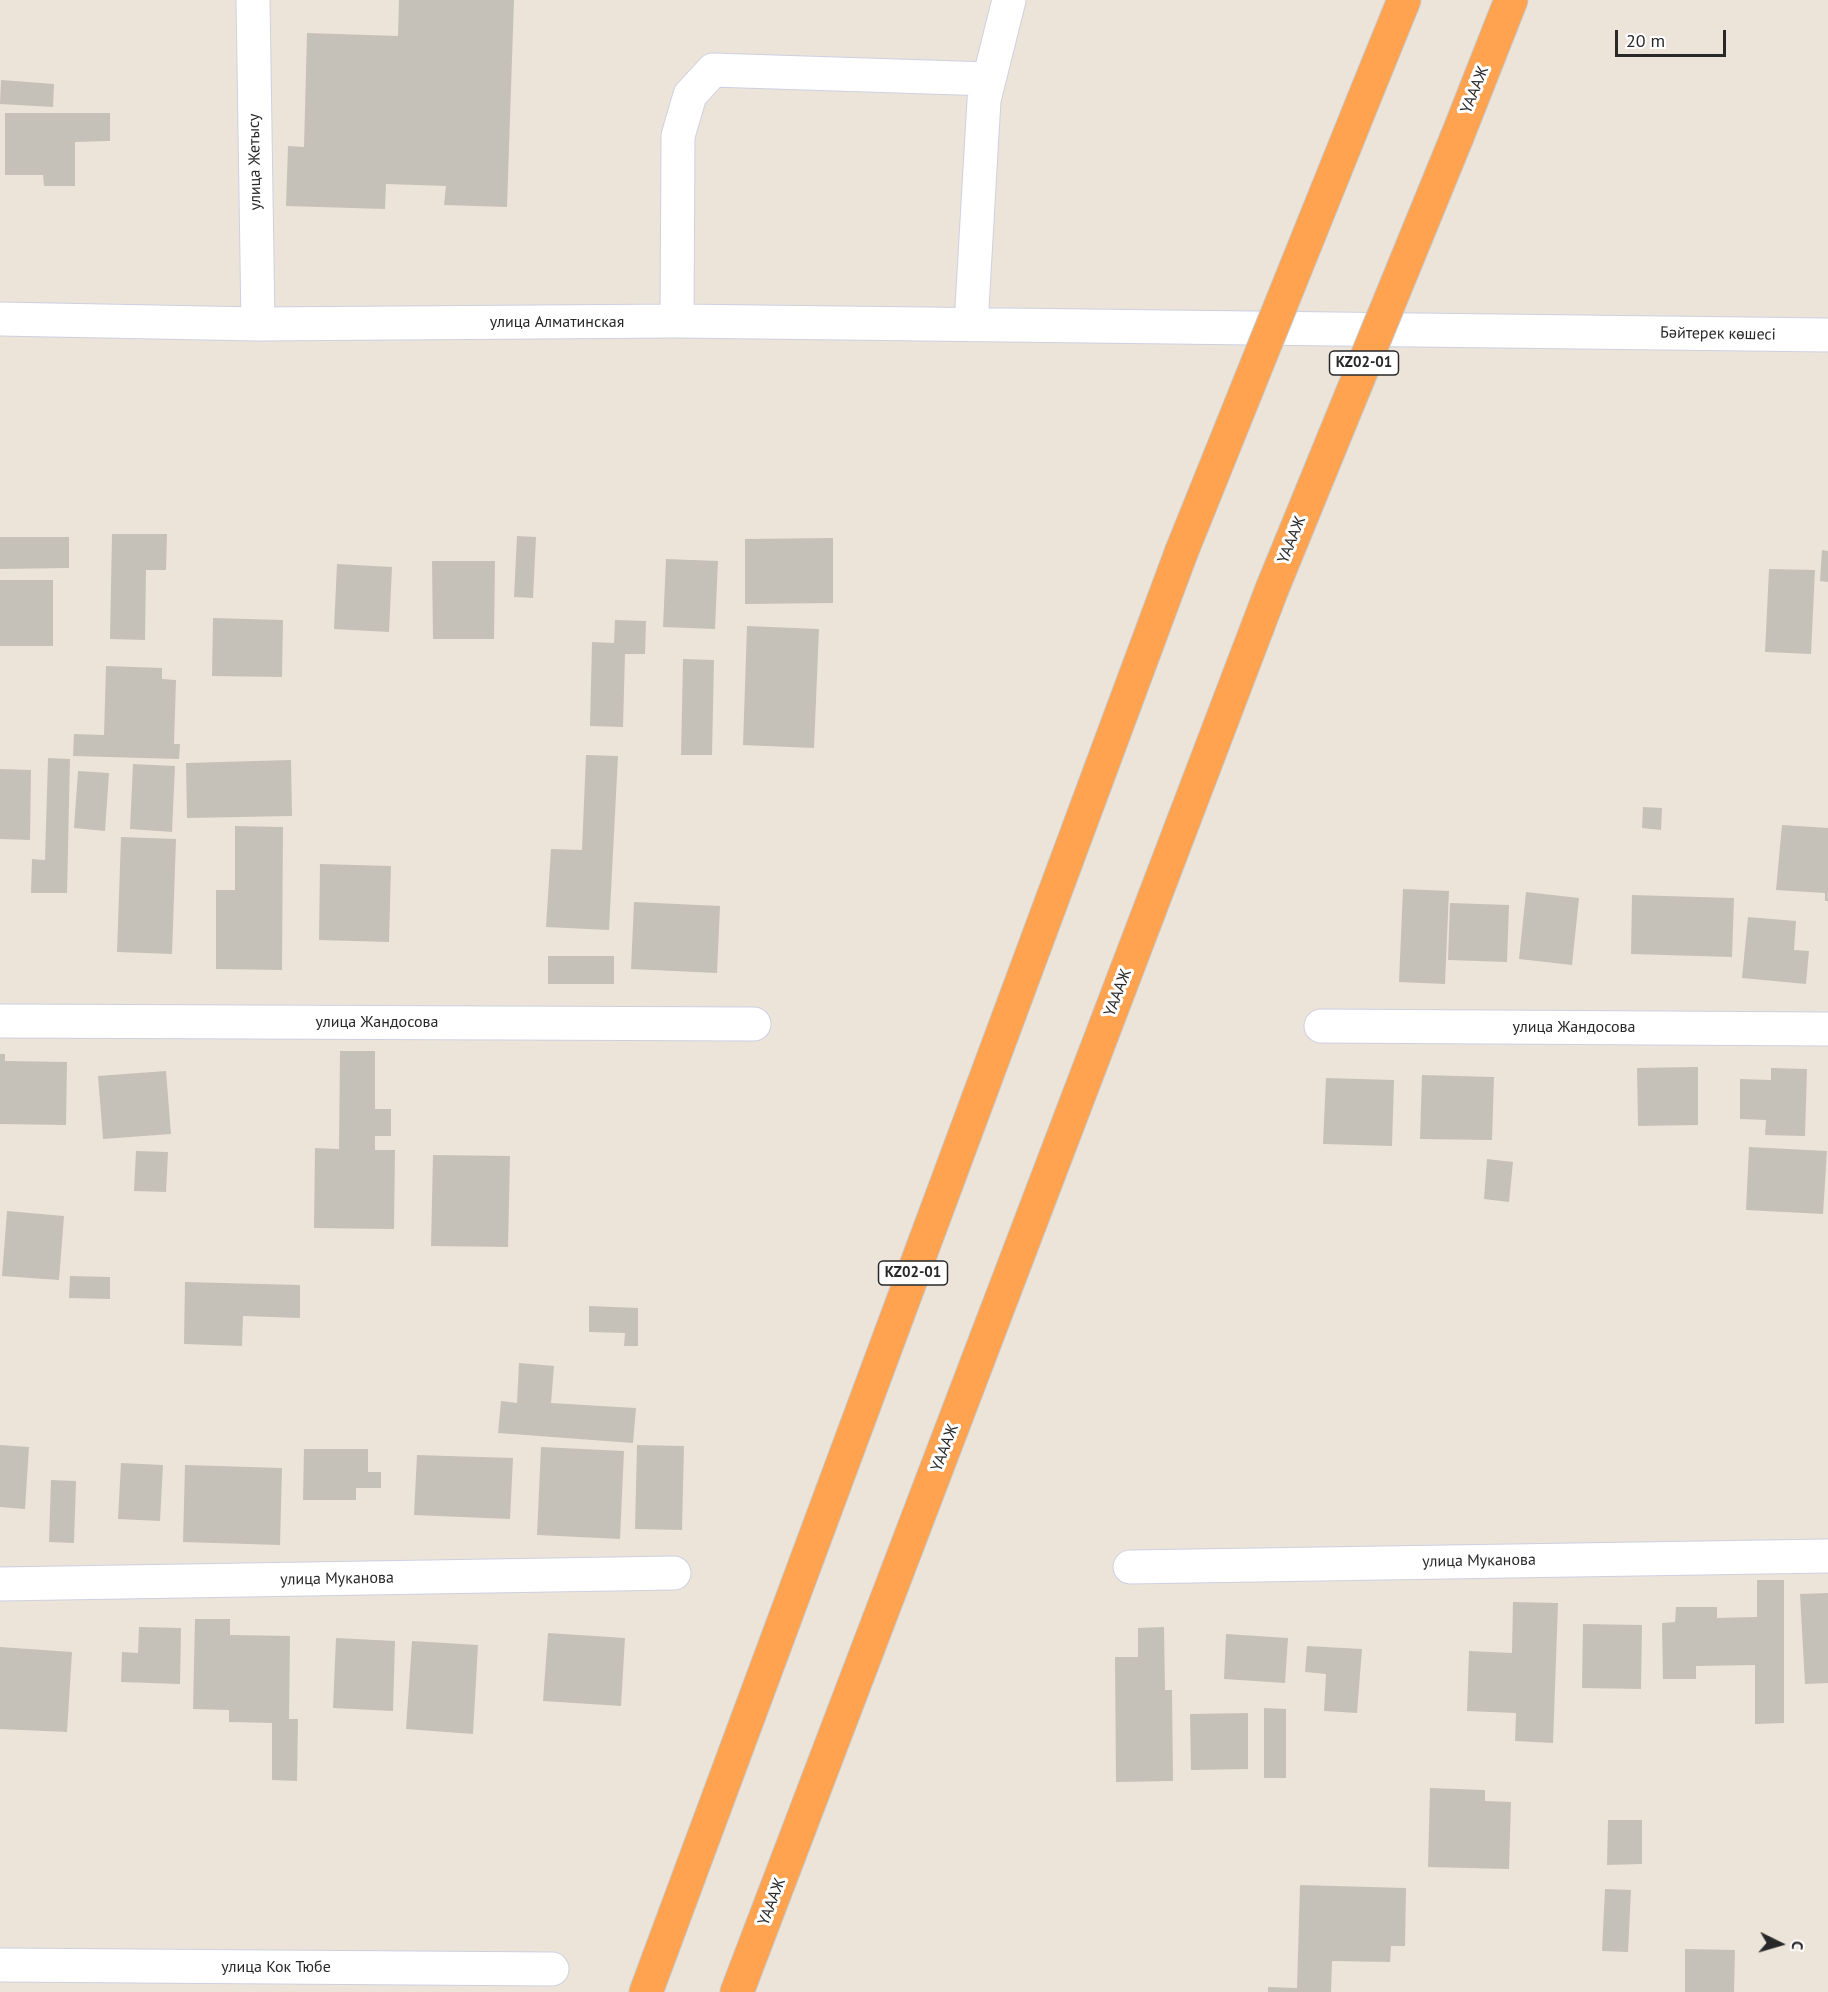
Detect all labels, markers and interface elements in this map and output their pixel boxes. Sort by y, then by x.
scale bar [1618,18,1729,56]
text: 20 m [1626,29,1665,52]
street label: ҮАААЖ [1457,64,1493,116]
street label: улица Жетысу [245,113,265,211]
street label: улица Алматинская [490,312,624,332]
street label: Бәйтерек көшесі [1660,323,1776,345]
road number: KZ02-01 [1330,351,1398,375]
street label: ҮАААЖ [1274,514,1310,566]
street label: ҮАААЖ [1100,967,1136,1019]
street label: улица Жандосова [315,1012,439,1032]
street label: улица Жандосова [1512,1017,1636,1037]
road number: KZ02-01 [878,1261,948,1285]
street label: ҮАААЖ [927,1422,963,1474]
street label: улица Муканова [1422,1550,1536,1572]
street label: улица Муканова [280,1568,394,1590]
street label: ҮАААЖ [754,1876,790,1928]
north arrow [1750,1914,1810,1974]
text: С [1788,1940,1808,1951]
street label: улица Кок Тюбе [221,1957,331,1977]

